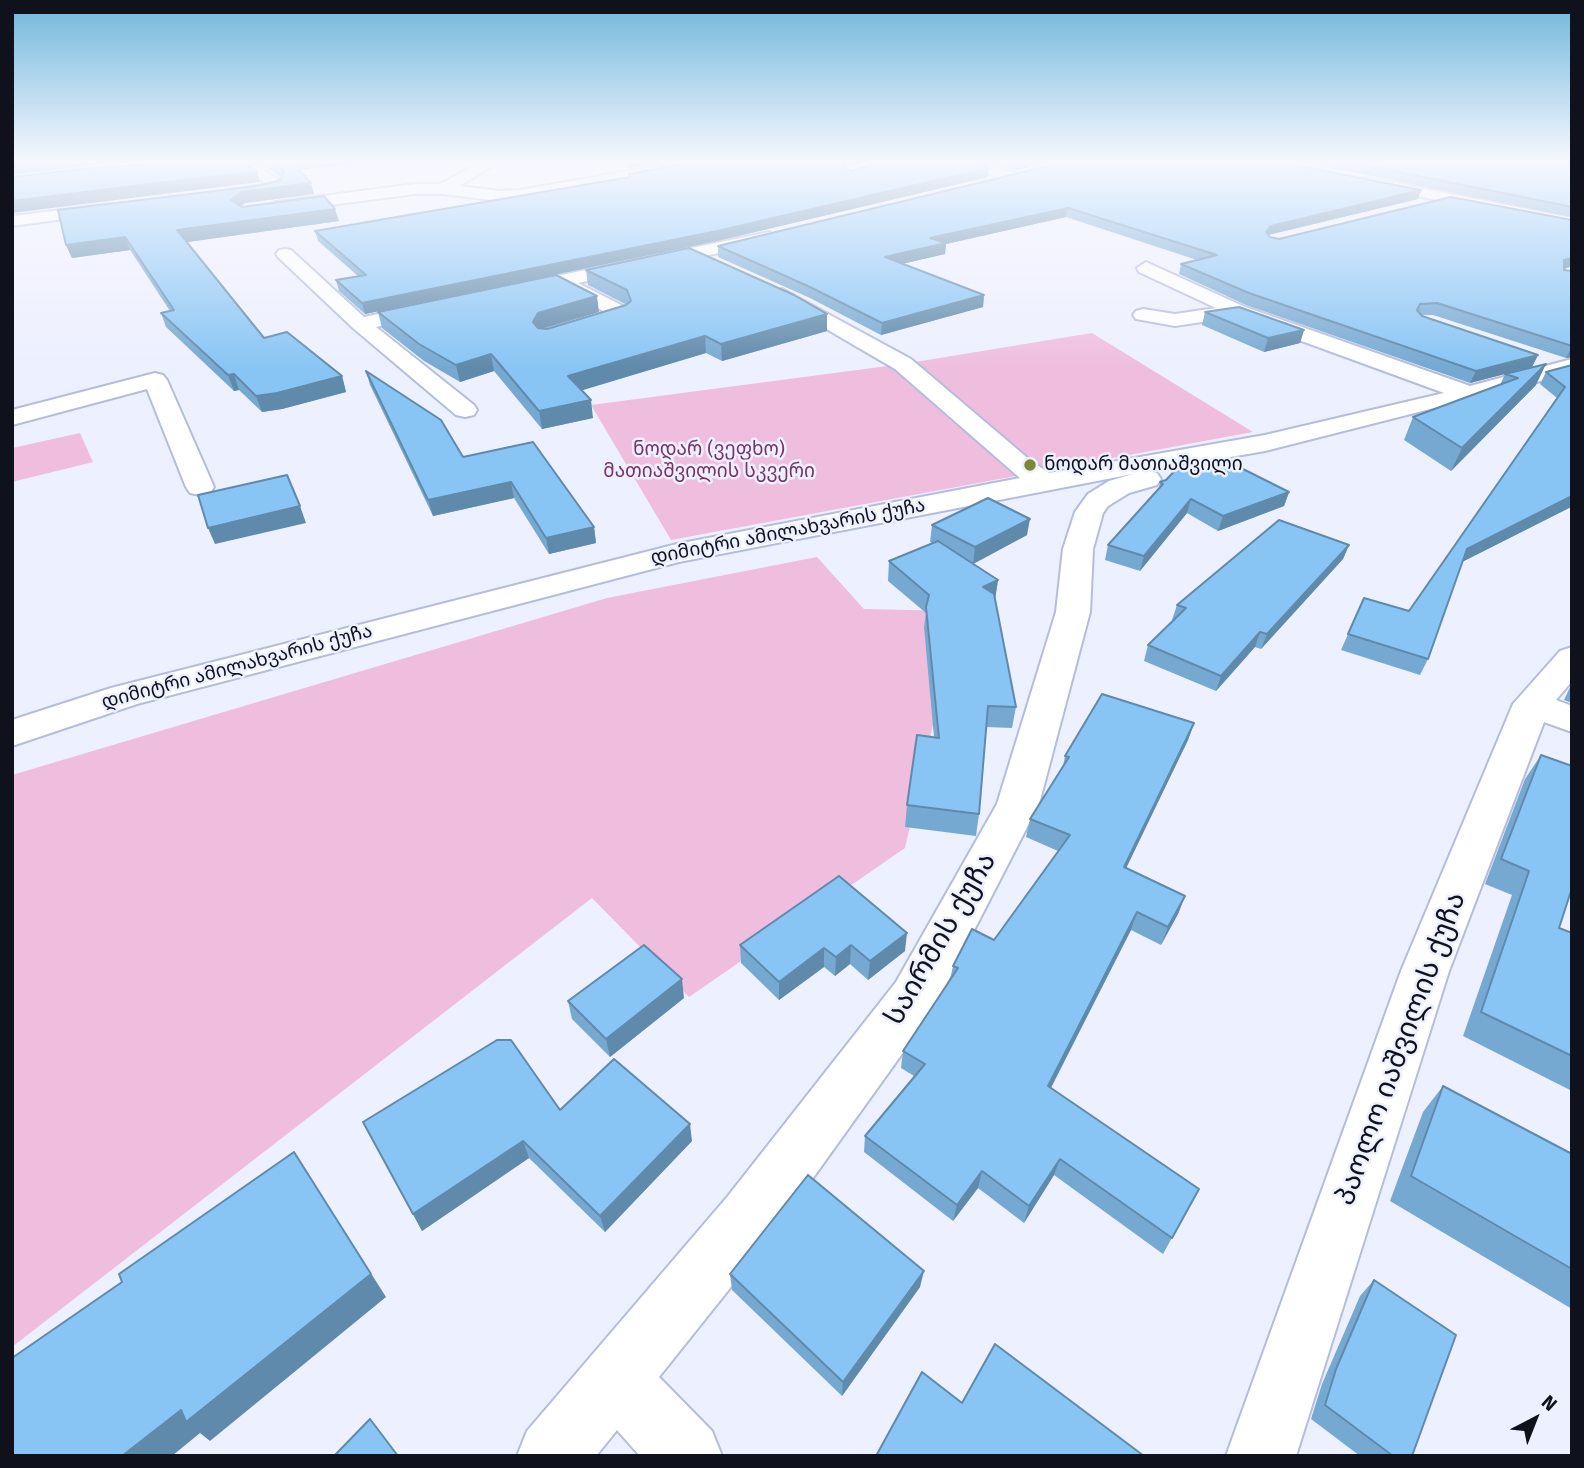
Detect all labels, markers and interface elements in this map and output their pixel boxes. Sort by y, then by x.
park label: ნოდარ (ვეფხო) მათიაშვილის სკვერი [603,439,815,483]
place label: ნოდარ მათიაშვილი [1044,454,1243,476]
marker: ნოდარ მათიაშვილი [1022,457,1038,473]
street label: დიმიტრი ამილახვარის ქუჩა [649,494,927,570]
street label: დიმიტრი ამილახვარის ქუჩა [99,620,375,714]
street label: საირმის ქუჩა [878,847,1004,1031]
street label: პაოლო იაშვილის ქუჩა [1329,888,1473,1210]
north arrow [1500,1384,1570,1454]
text: N [1537,1390,1562,1416]

